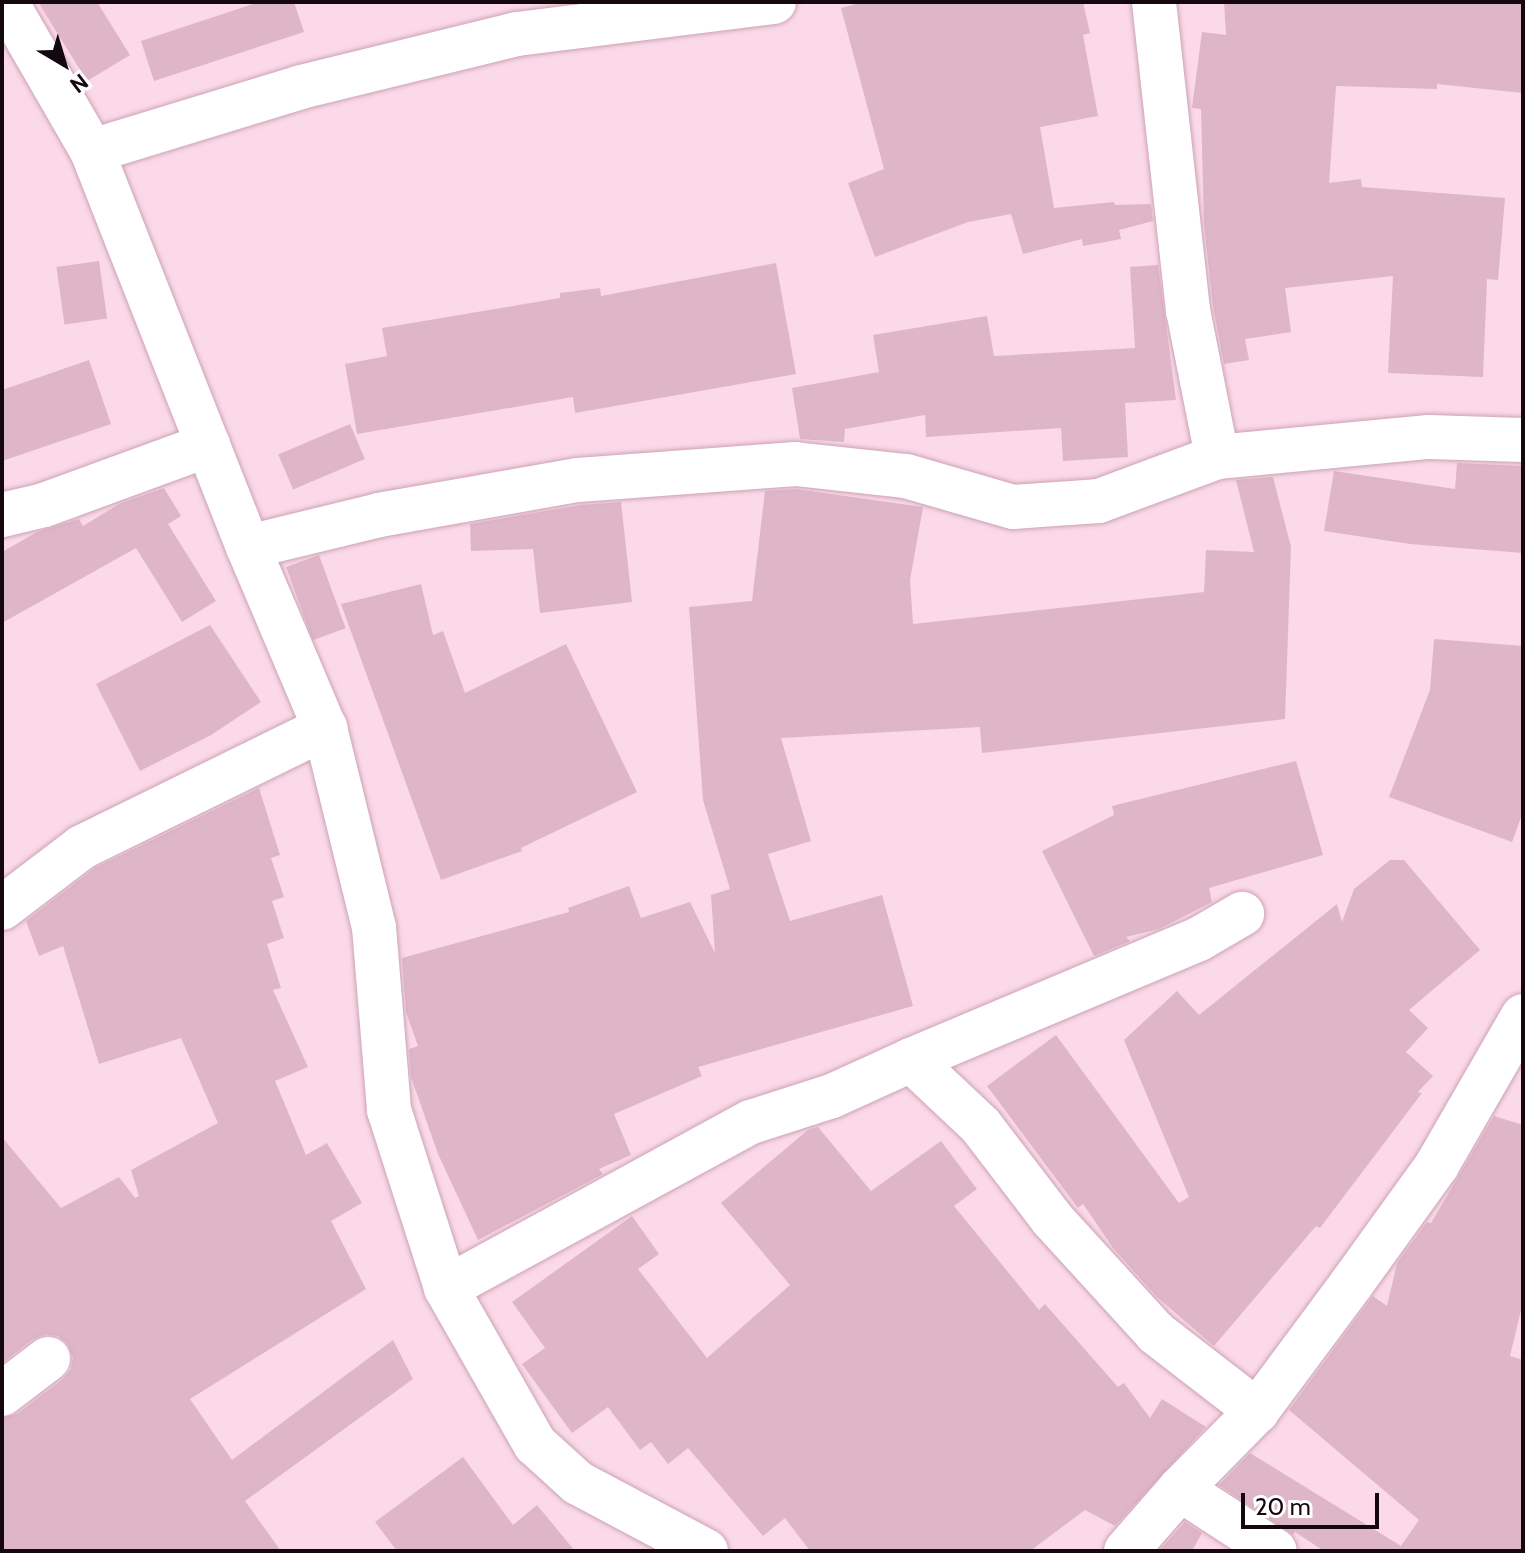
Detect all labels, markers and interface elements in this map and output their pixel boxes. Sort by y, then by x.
north arrow [24,24,104,104]
text: N [65,68,94,99]
scale bar [1245,1477,1383,1527]
text: 20 m [1255,1492,1311,1521]

